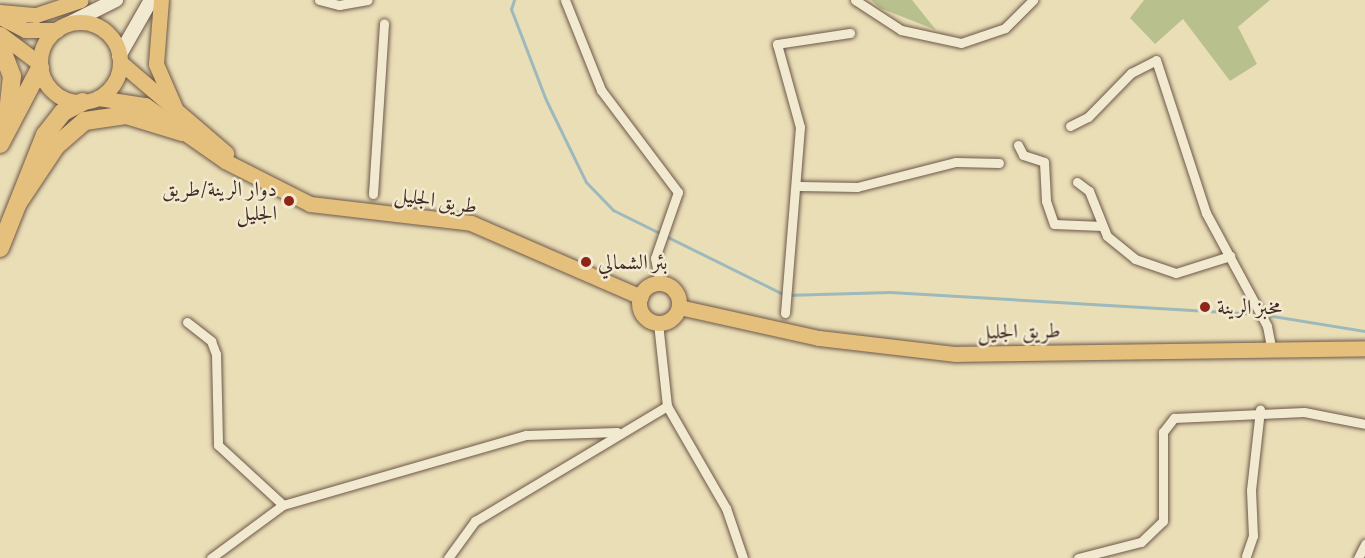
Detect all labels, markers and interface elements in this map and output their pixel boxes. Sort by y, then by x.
place label: دوار الرينة/طريق الجليل [162,176,277,226]
street label: طريق الجليل [393,181,479,219]
marker: دوار الرينة/طريق الجليل [282,194,296,208]
place label: بئر الشمالي [598,249,667,275]
marker: بئر الشمالي [579,255,593,269]
place label: مخبز الرينة [1217,294,1282,320]
marker: مخبز الرينة [1198,300,1212,314]
street label: طريق الجليل [977,318,1061,344]

